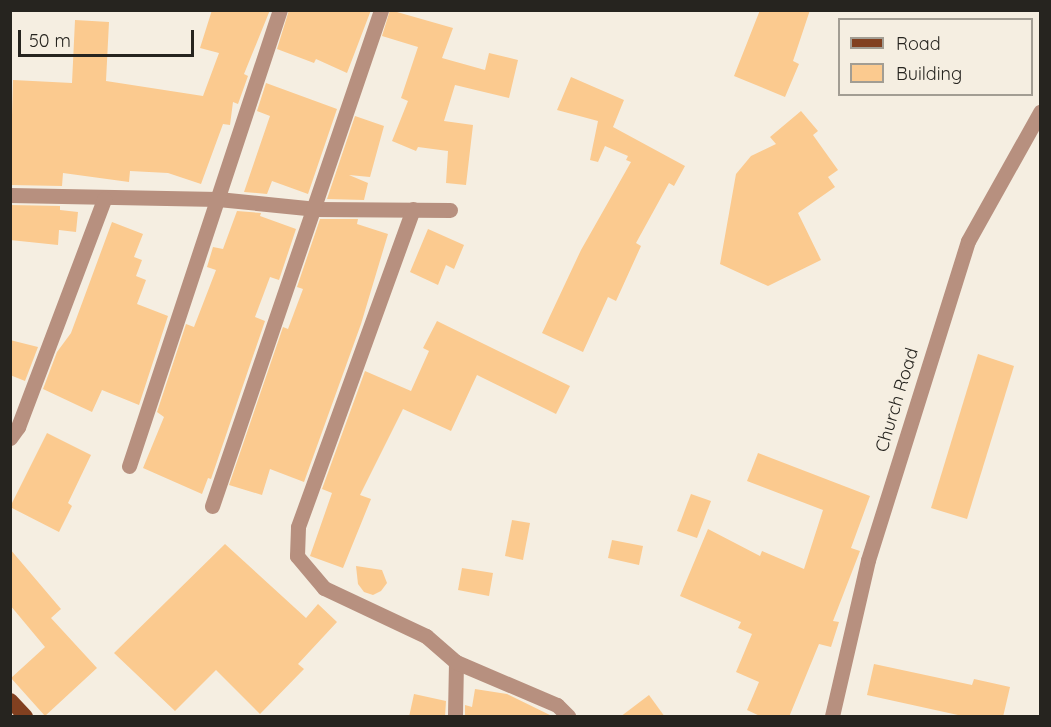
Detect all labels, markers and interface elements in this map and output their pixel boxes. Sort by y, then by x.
scale bar [21,18,196,56]
legend [838,18,1033,96]
text: 50 m [29,29,71,52]
text: Road [896,32,941,55]
text: Building [896,62,962,85]
street label: Church Road [871,345,923,455]

